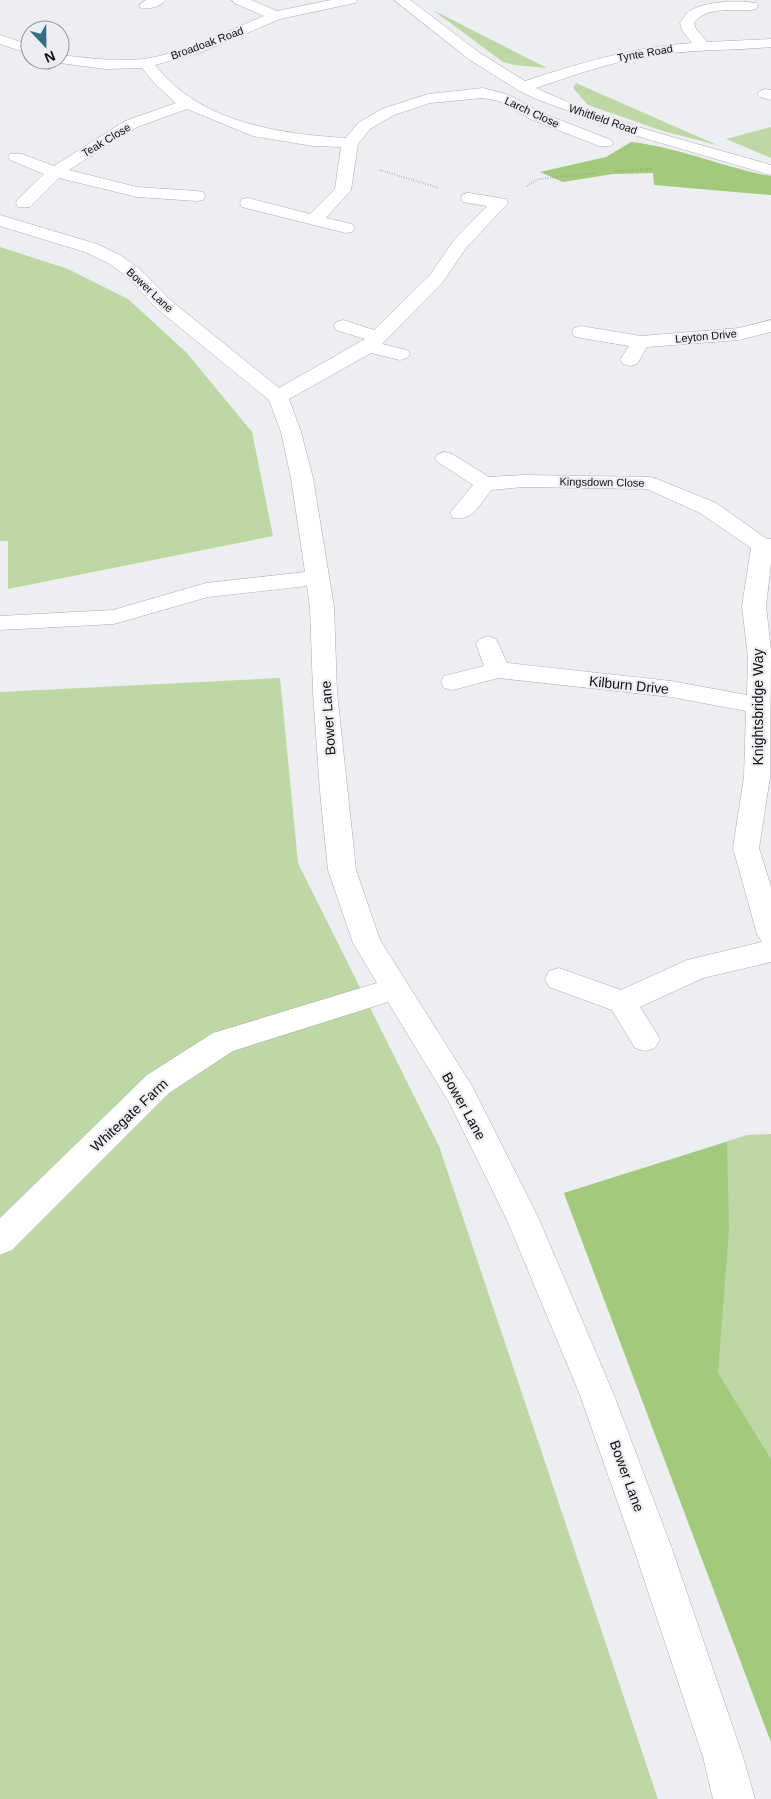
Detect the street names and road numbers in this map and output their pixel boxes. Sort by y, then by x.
street label: Broadoak Road [169,24,245,62]
street label: Tynte Road [616,42,674,64]
street label: Larch Close [503,94,561,130]
street label: Whitfield Road [567,102,639,136]
street label: Teak Close [80,121,132,159]
street label: Bower Lane [124,266,176,314]
street label: Leyton Drive [675,327,737,345]
street label: Kingsdown Close [559,475,645,489]
street label: Knightsbridge Way [750,649,766,765]
street label: Kilburn Drive [588,673,670,697]
street label: Bower Lane [317,680,339,756]
street label: Bower Lane [439,1069,489,1143]
street label: Whitegate Farm [87,1075,171,1155]
street label: Bower Lane [607,1438,647,1514]

